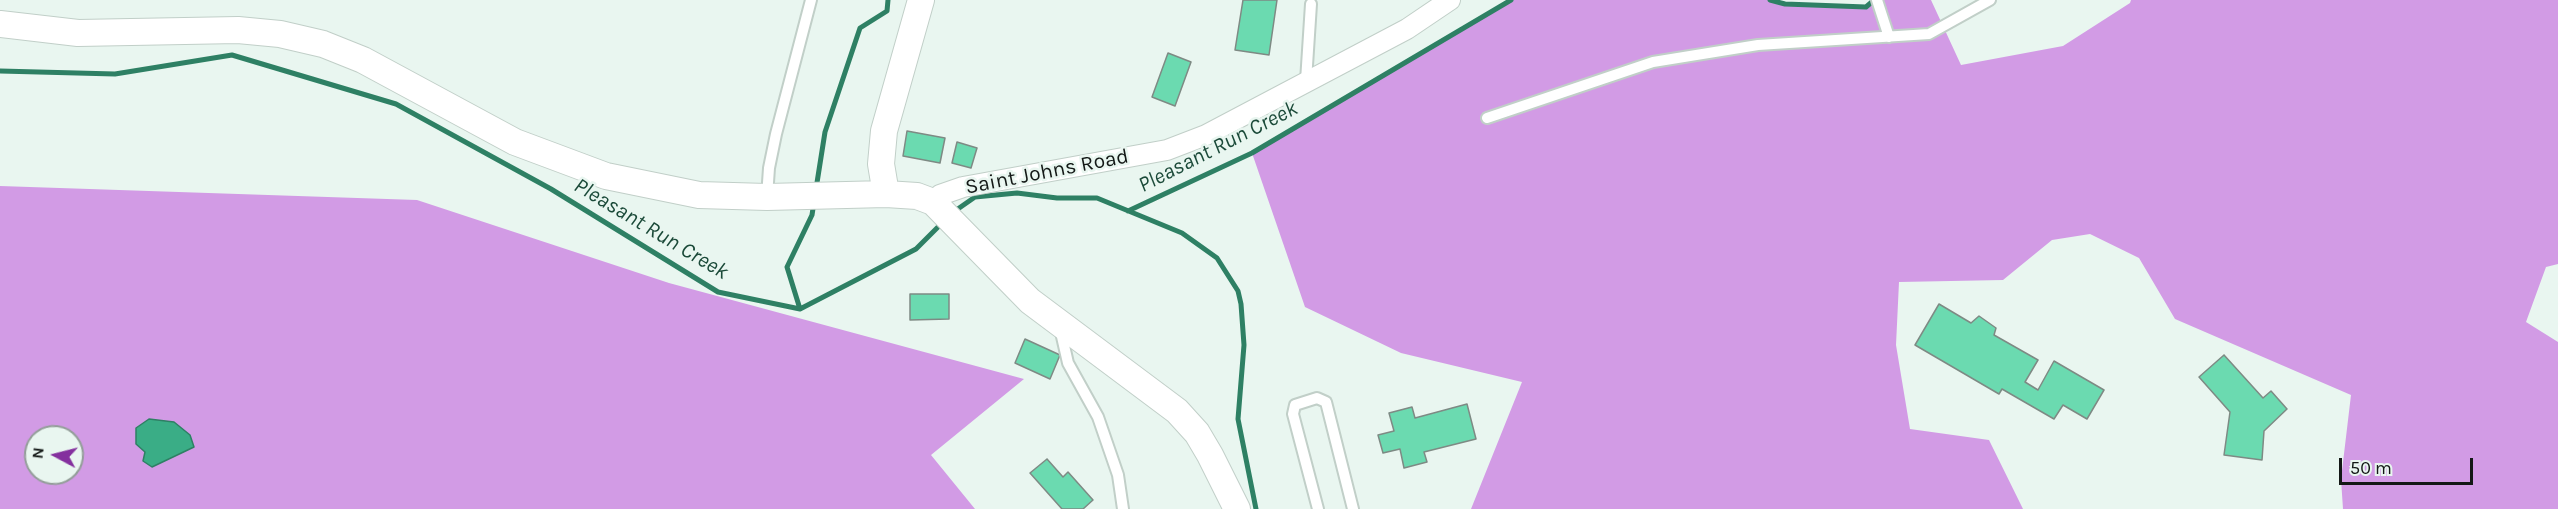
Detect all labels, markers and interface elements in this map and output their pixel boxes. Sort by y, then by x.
water label: Pleasant Run Creek [1134,95,1302,199]
street label: Saint Johns Road [963,144,1131,200]
water label: Pleasant Run Creek [569,173,733,285]
north arrow [24,425,84,485]
text: N [27,446,48,460]
scale bar [2342,446,2476,484]
text: 50 m [2350,457,2392,479]

